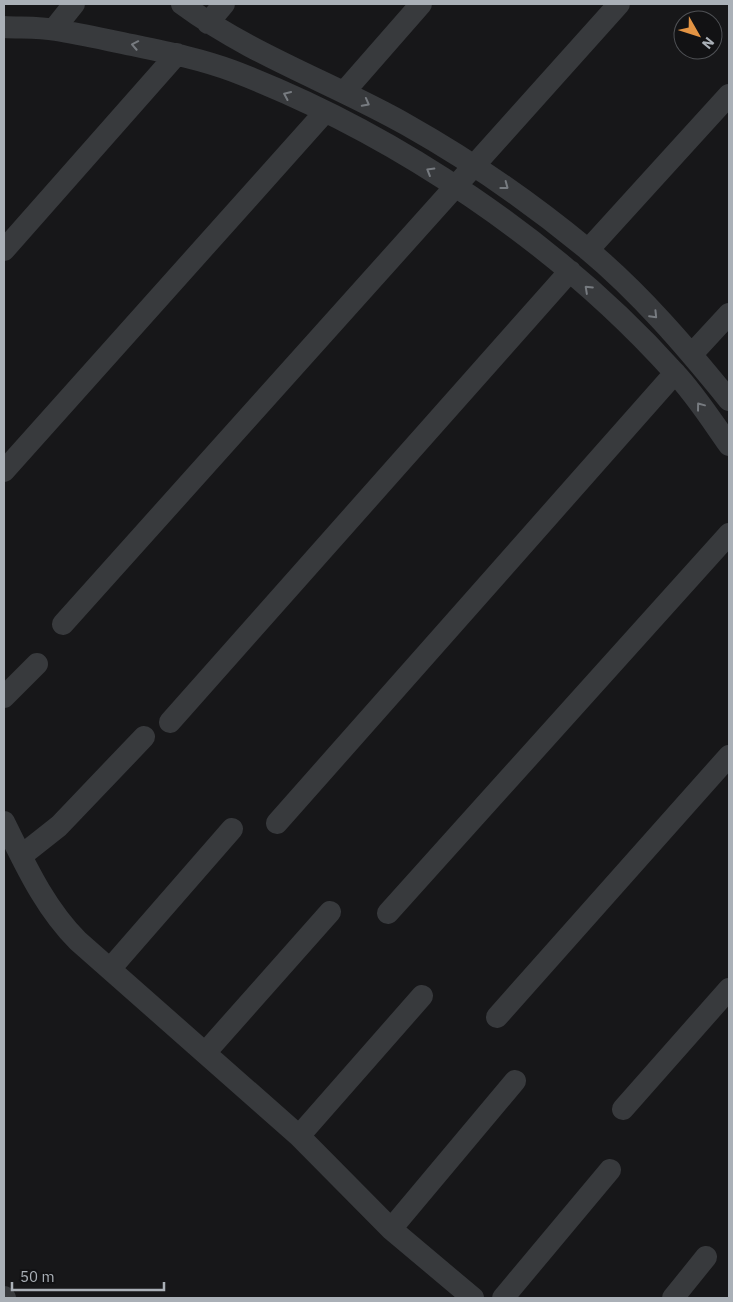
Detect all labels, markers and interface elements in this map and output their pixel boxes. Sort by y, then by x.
north arrow [673,10,723,60]
text: N [698,34,718,53]
one-way arrow [131,41,139,51]
one-way arrow [283,92,292,102]
one-way arrow [360,97,369,107]
one-way arrow [427,168,436,177]
one-way arrow [499,180,509,189]
one-way arrow [585,285,594,294]
one-way arrow [648,310,657,319]
one-way arrow [697,402,706,412]
scale bar [12,1260,165,1292]
text: 50 m [20,1267,55,1286]

